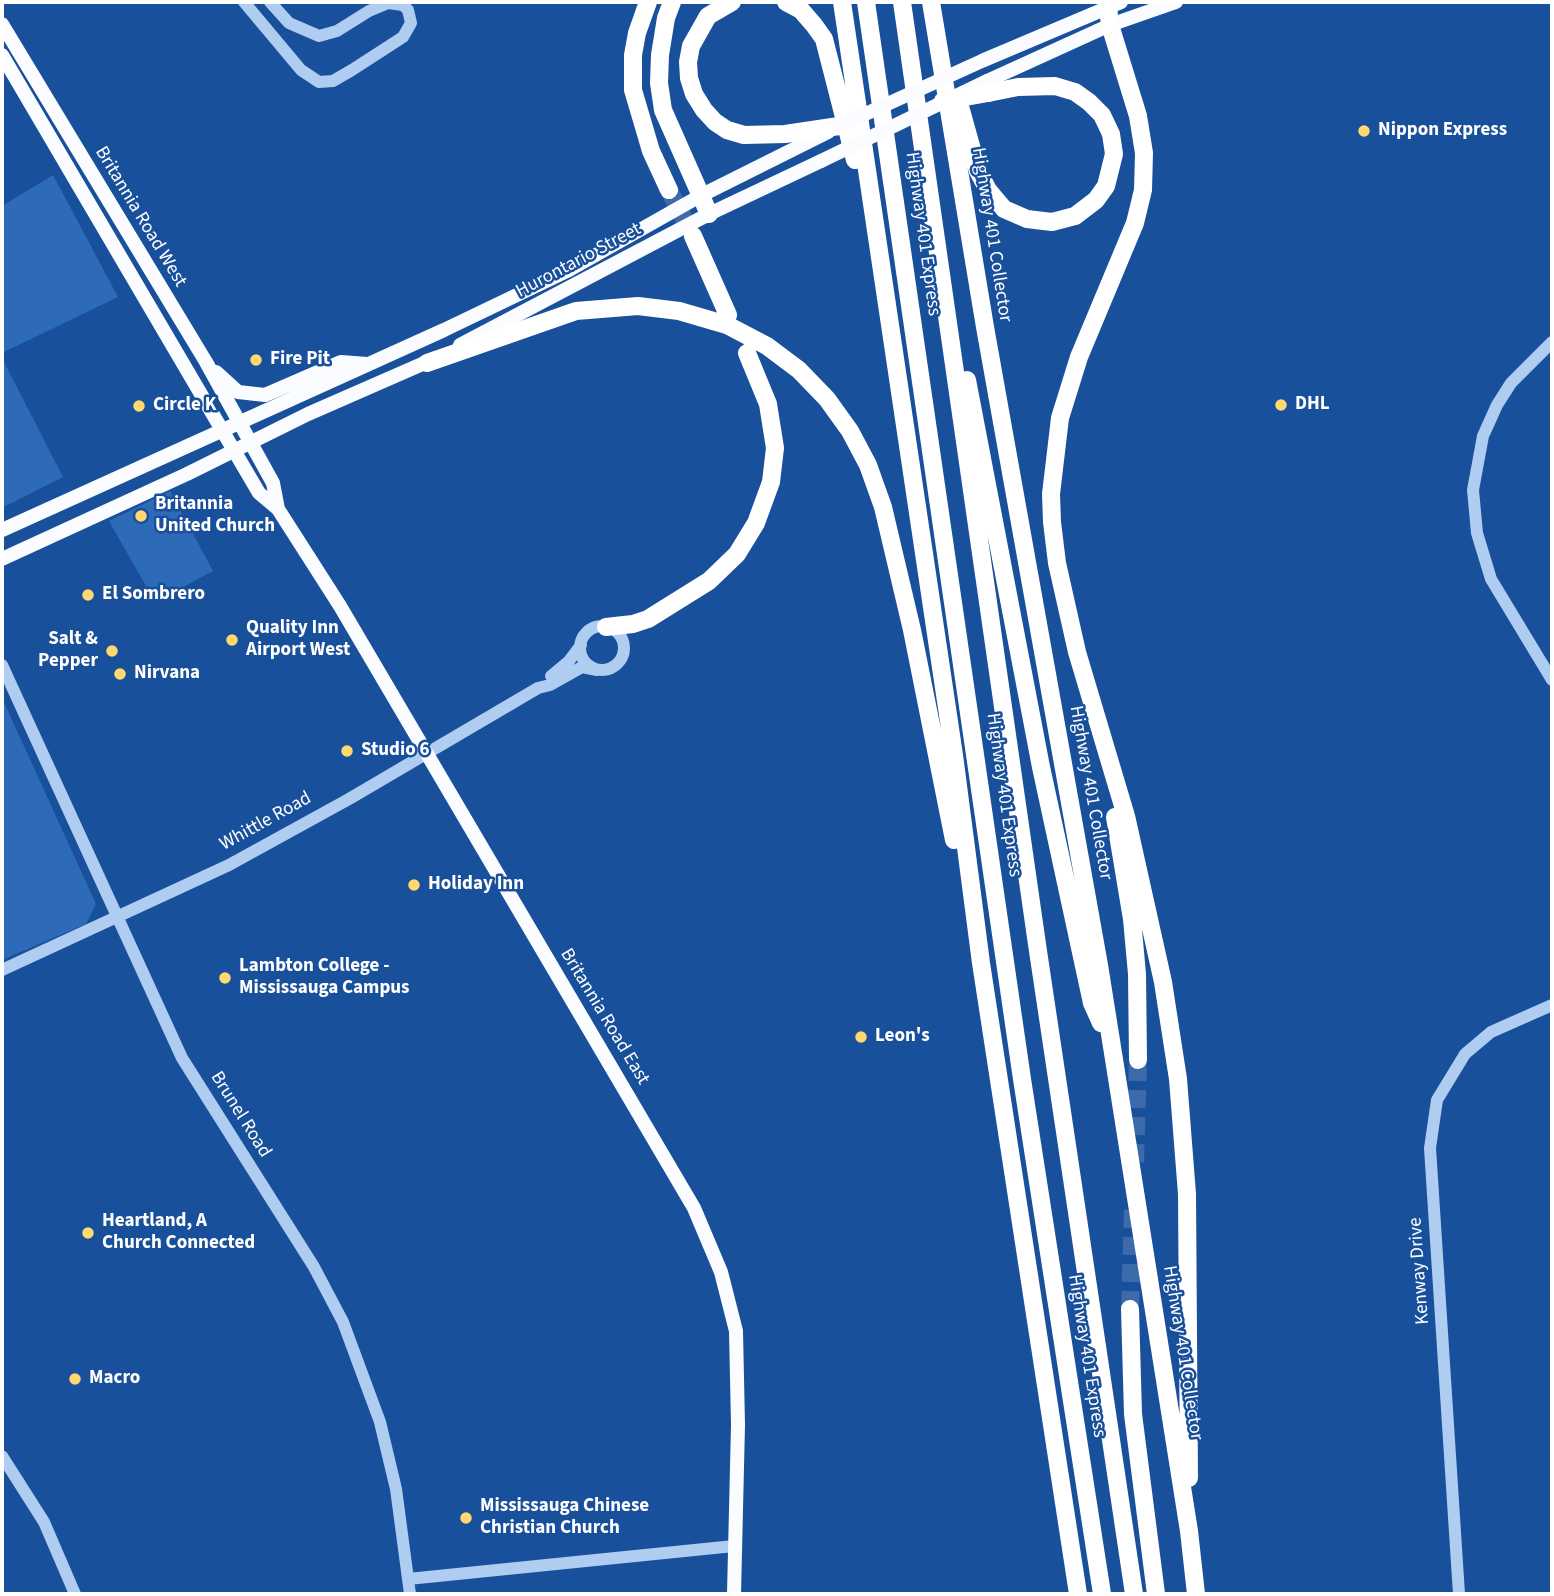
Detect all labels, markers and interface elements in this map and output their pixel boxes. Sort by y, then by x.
place label: Nippon Express [1378,120,1507,142]
marker: Nippon Express [1356,123,1372,139]
street label: Britannia Road West [89,143,191,291]
street label: Highway 401 Collector [966,146,1016,324]
street label: Highway 401 Express [899,151,945,317]
street label: Hurontario Street [513,218,645,304]
place label: Fire Pit [270,349,330,371]
marker: Fire Pit [248,352,264,368]
place label: DHL [1295,394,1330,416]
place label: Circle K [153,395,216,417]
marker: DHL [1273,397,1289,413]
marker: Circle K [131,398,147,414]
place label: Britannia United Church [155,494,275,538]
marker: Britannia United Church [133,508,149,524]
place label: El Sombrero [102,584,205,606]
marker: El Sombrero [80,587,96,603]
place label: Quality Inn Airport West [246,618,350,662]
place label: Salt & Pepper [38,629,98,673]
marker: Quality Inn Airport West [224,632,240,648]
marker: Salt & Pepper [104,643,120,659]
place label: Nirvana [134,663,200,685]
marker: Nirvana [112,666,128,682]
street label: Highway 401 Collector [1063,704,1117,882]
street label: Highway 401 Express [980,712,1026,878]
place label: Studio 6 [361,740,430,762]
marker: Studio 6 [339,743,355,759]
street label: Whittle Road [216,787,316,857]
place label: Holiday Inn [428,874,524,896]
marker: Holiday Inn [406,877,422,893]
street label: Britannia Road East [554,945,654,1089]
place label: Lambton College - Mississauga Campus [239,956,409,1000]
marker: Lambton College - Mississauga Campus [217,970,233,986]
place label: Leon's [875,1026,930,1048]
marker: Leon's [853,1029,869,1045]
street label: Brunel Road [205,1068,275,1162]
place label: Heartland, A Church Connected [102,1211,255,1255]
street label: Kenway Drive [1405,1217,1435,1325]
marker: Heartland, A Church Connected [80,1225,96,1241]
street label: Highway 401 Collector [1157,1264,1207,1442]
street label: Highway 401 Express [1062,1273,1110,1439]
place label: Macro [89,1368,140,1390]
marker: Macro [67,1371,83,1387]
place label: Mississauga Chinese Christian Church [480,1496,649,1540]
marker: Mississauga Chinese Christian Church [458,1510,474,1526]

